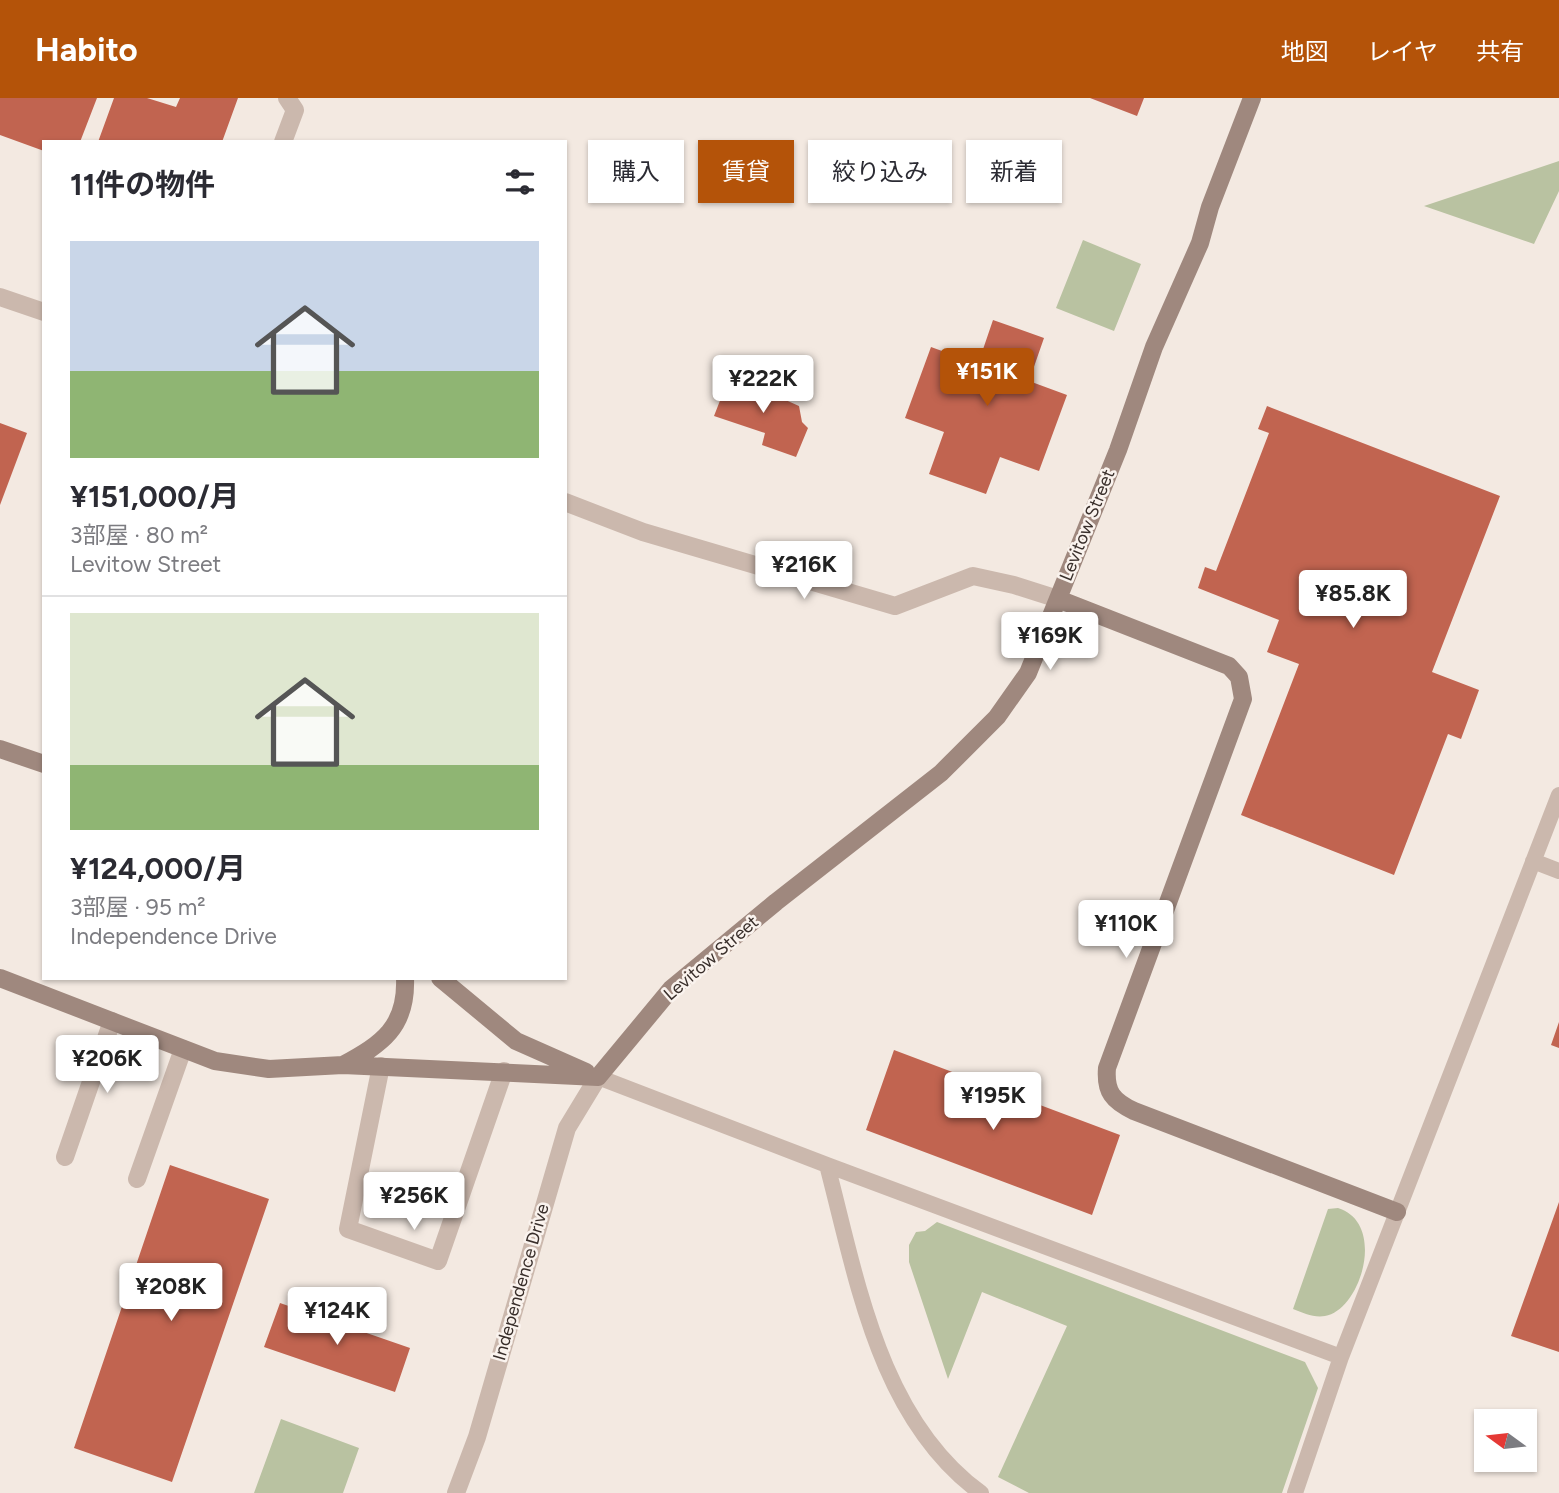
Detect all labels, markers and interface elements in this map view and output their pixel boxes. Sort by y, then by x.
text: Habito [35,30,138,69]
text: 地図 [1281,37,1329,66]
text: レイヤ [1367,37,1438,66]
text: 共有 [1476,37,1524,66]
chip: 購入 [588,140,684,203]
chip: 賃貸 [698,140,794,203]
chip: 絞り込み [808,140,952,203]
chip: 新着 [966,140,1062,203]
icon: filters [501,163,539,201]
text: 11件の物件 [70,166,215,203]
icon: home [242,287,368,413]
pin: ¥151K [938,348,1036,408]
pin: ¥222K [714,356,812,415]
text: ¥151K [956,357,1018,385]
text: ¥222K [729,364,797,392]
street label: Levitow Street [1055,466,1119,584]
text: ¥151,000/月 [70,478,240,515]
text: 3部屋 · 80 m² [70,521,208,549]
pin: ¥216K [755,542,853,601]
text: Levitow Street [70,550,221,578]
text: ¥216K [771,550,837,578]
pin: ¥85.8K [1296,570,1410,630]
text: ¥85.8K [1315,579,1391,607]
pin: ¥169K [1001,612,1099,672]
text: ¥169K [1017,621,1083,649]
icon: home [242,659,368,785]
text: ¥124,000/月 [70,850,246,887]
text: 3部屋 · 95 m² [70,893,206,921]
pin: ¥110K [1077,900,1175,960]
text: ¥110K [1094,909,1158,937]
street label: Levitow Street [659,911,763,1005]
text: Independence Drive [70,922,277,950]
pin: ¥206K [58,1035,156,1095]
text: ¥206K [72,1044,142,1072]
pin: ¥195K [944,1072,1042,1132]
text: ¥195K [960,1081,1026,1109]
pin: ¥256K [365,1172,463,1232]
text: ¥256K [379,1181,449,1209]
street label: Independence Drive [488,1201,554,1363]
pin: ¥208K [122,1264,220,1323]
text: ¥208K [135,1272,207,1300]
pin: ¥124K [288,1288,386,1347]
text: ¥124K [304,1296,370,1324]
north arrow [1474,1409,1536,1472]
map controls [1474,1409,1537,1472]

